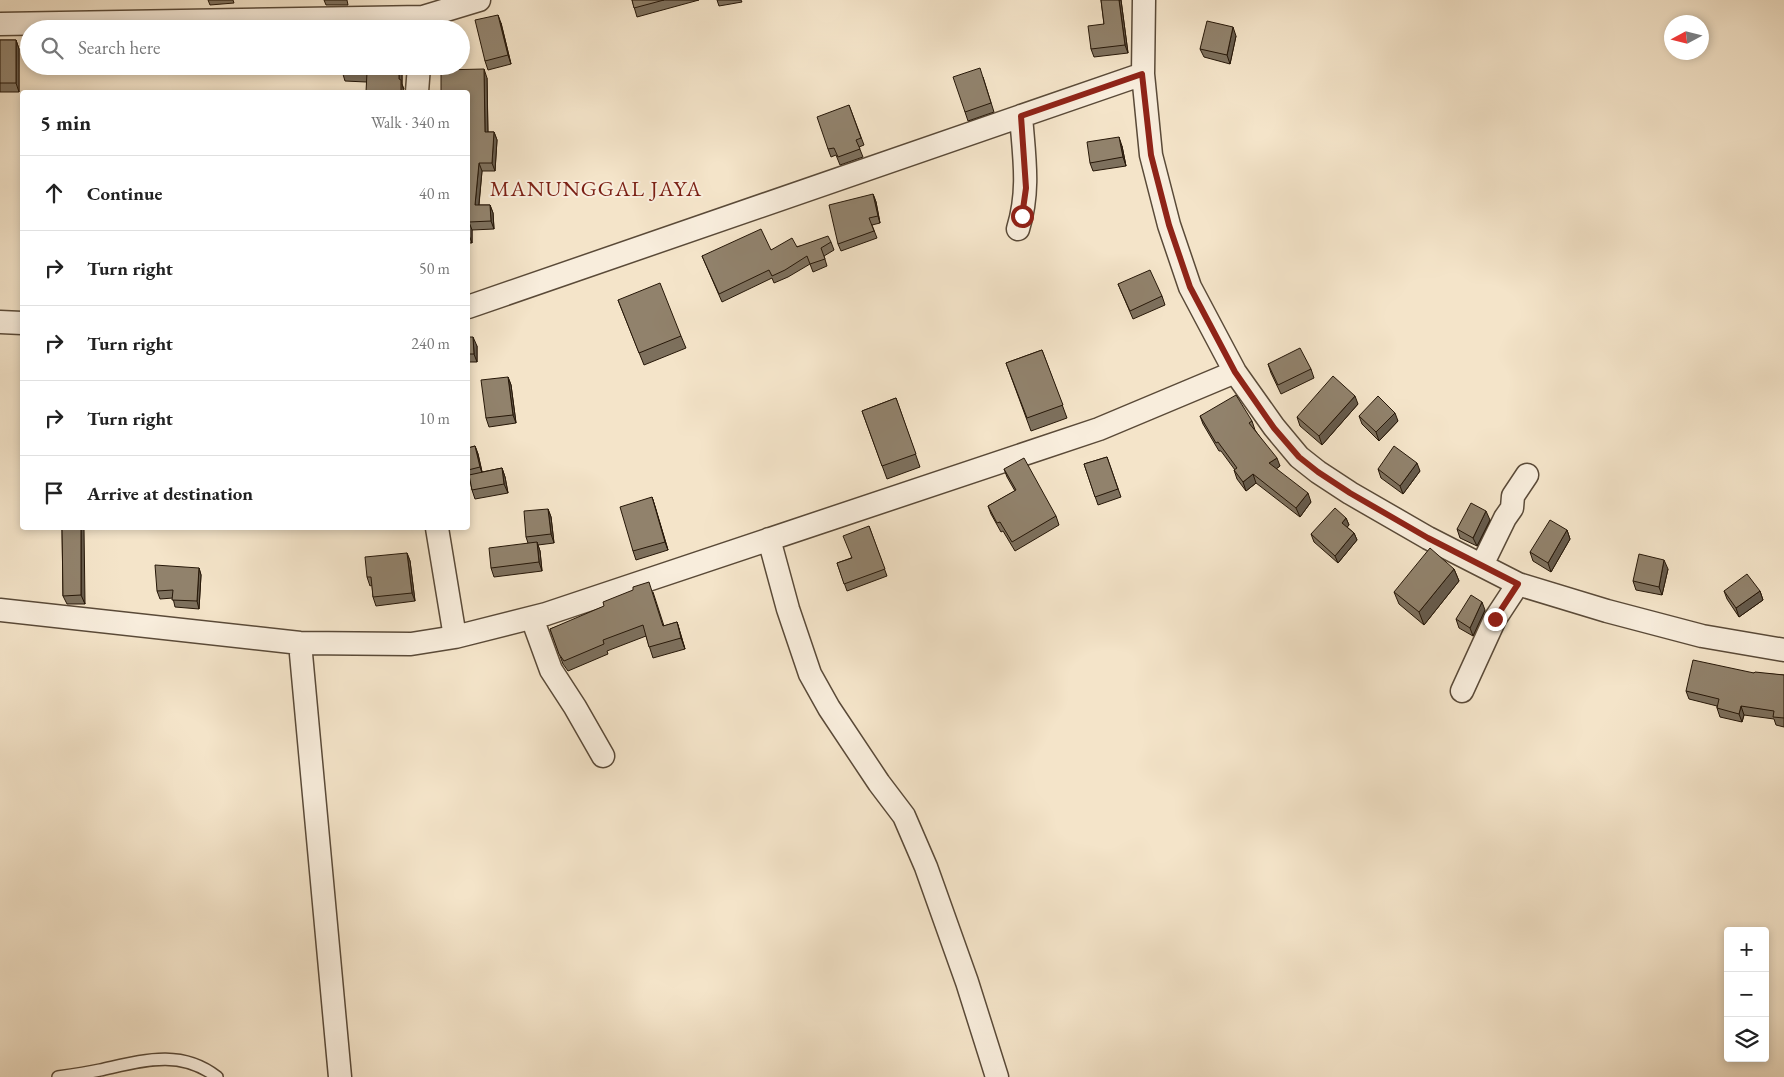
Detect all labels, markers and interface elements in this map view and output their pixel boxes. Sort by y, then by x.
north arrow [1664,15,1709,60]
search box [20,20,470,75]
icon: search [38,34,66,62]
text: Search here [78,35,160,60]
text: 5 min [40,109,91,136]
text: Walk · 340 m [371,112,450,133]
district label: MANUNGGAL JAYA [490,174,702,203]
icon: ahead [40,179,68,207]
text: Continue [87,181,162,206]
text: 40 m [419,183,450,204]
route start [1011,205,1034,228]
icon: right [40,254,68,282]
text: Turn right [87,256,173,281]
text: 50 m [419,258,450,279]
icon: right [40,329,68,357]
text: Turn right [87,331,173,356]
text: 240 m [411,333,450,354]
icon: right [40,404,68,432]
text: Turn right [87,406,173,431]
text: 10 m [419,408,450,429]
icon: arrive [40,479,68,507]
text: Arrive at destination [87,481,253,506]
route end [1484,608,1507,631]
map controls [1724,927,1769,1062]
button: + [1724,927,1769,972]
button: − [1724,972,1769,1017]
button: layers [1724,1017,1769,1062]

